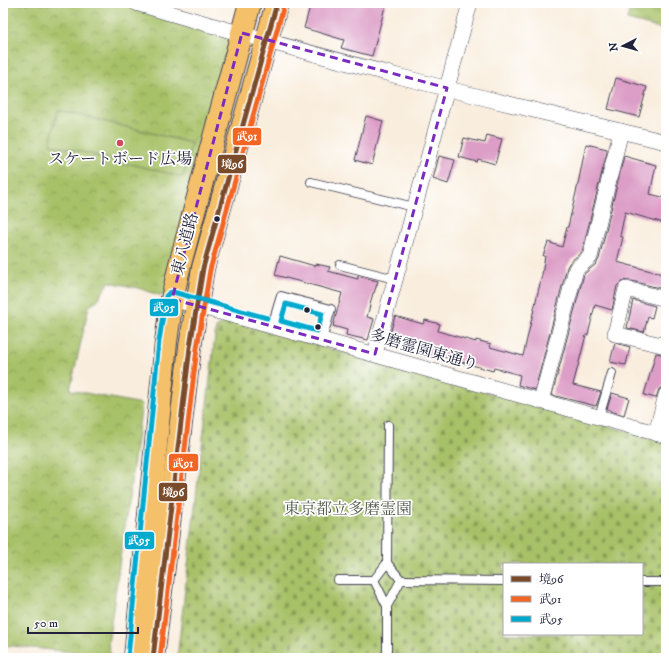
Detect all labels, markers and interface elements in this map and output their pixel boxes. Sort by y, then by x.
north arrow [603,26,643,66]
text: N [607,42,621,52]
line badge: 武91 [232,127,262,146]
text: 武91 [237,130,257,144]
marker: スケートボード広場 [115,138,125,148]
place label: スケートボード広場 [48,149,192,169]
line badge: 境96 [217,154,247,174]
text: 境96 [221,158,244,172]
street label: 東八道路 [168,211,202,277]
unlabelled marker [212,214,222,224]
line badge: 武95 [149,298,179,317]
text: 武95 [153,301,176,315]
unlabelled marker [302,305,312,315]
unlabelled marker [313,322,323,332]
street label: 多磨霊園東通り [367,325,481,375]
line badge: 武91 [168,453,199,472]
text: 武91 [173,457,193,471]
line badge: 境96 [158,482,188,502]
text: 境96 [162,486,185,500]
park label: 東京都立多磨霊園 [284,499,412,519]
line badge: 武95 [124,531,155,550]
text: 武95 [128,534,151,548]
legend [503,563,643,635]
text: 境96 [539,572,564,587]
text: 武91 [539,592,561,607]
scale bar [28,609,138,635]
text: 武95 [539,612,563,627]
text: 50 m [34,616,58,631]

